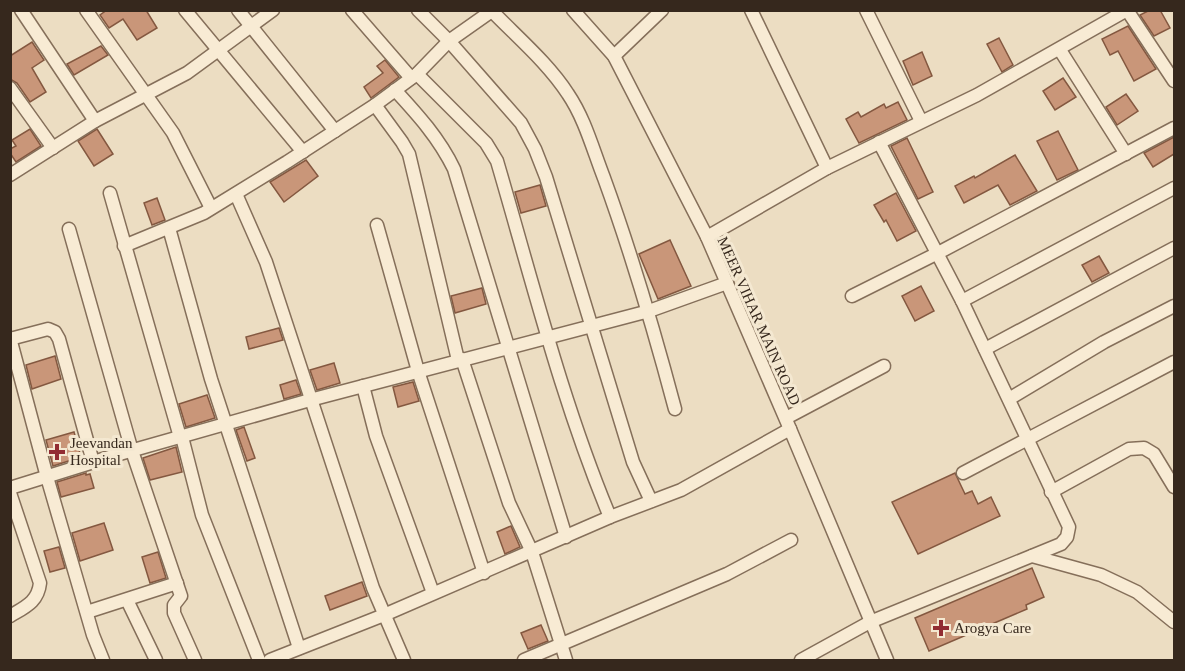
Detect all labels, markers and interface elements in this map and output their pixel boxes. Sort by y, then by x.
street label: MEER VIHAR MAIN ROAD [715,234,804,408]
place label: Jeevandan Hospital [70,435,133,468]
marker: Jeevandan Hospital [48,443,66,461]
marker: Arogya Care [932,619,950,637]
place label: Arogya Care [954,620,1031,636]

